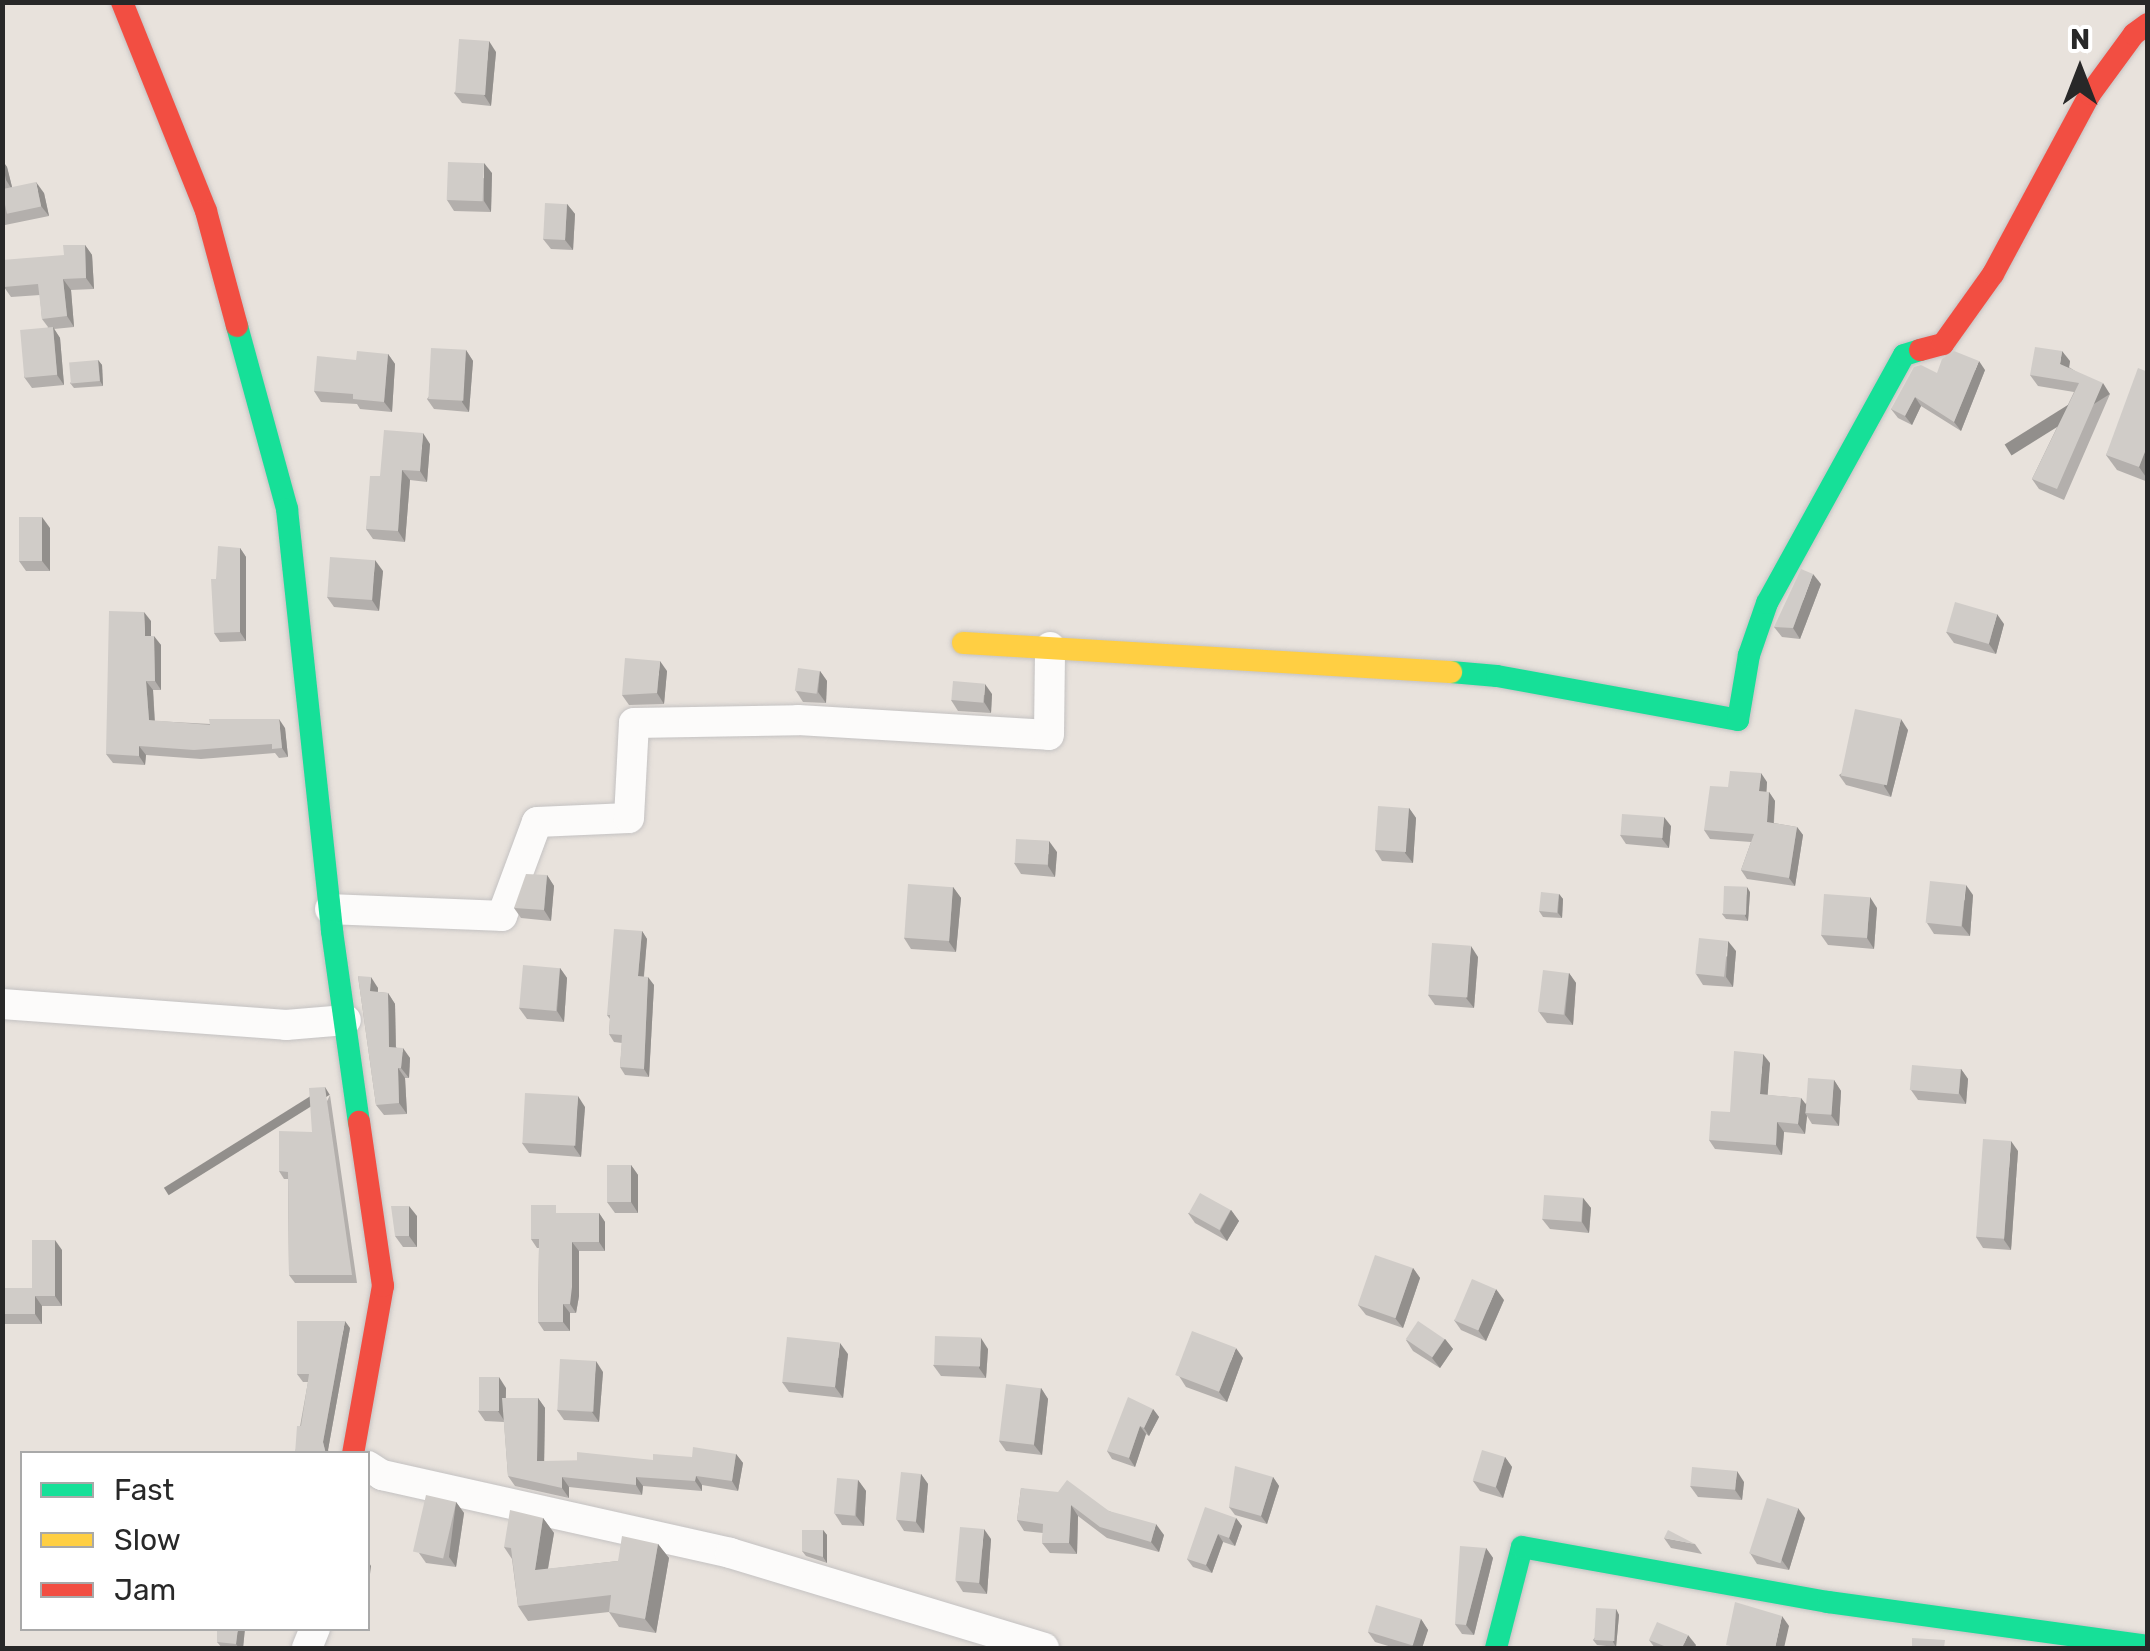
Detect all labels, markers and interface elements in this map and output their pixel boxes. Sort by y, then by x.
north arrow [2030,20,2130,120]
text: N [2070,23,2090,56]
legend [20,1451,370,1631]
text: Fast [114,1472,174,1508]
text: Slow [114,1522,181,1558]
text: Jam [114,1572,176,1608]

